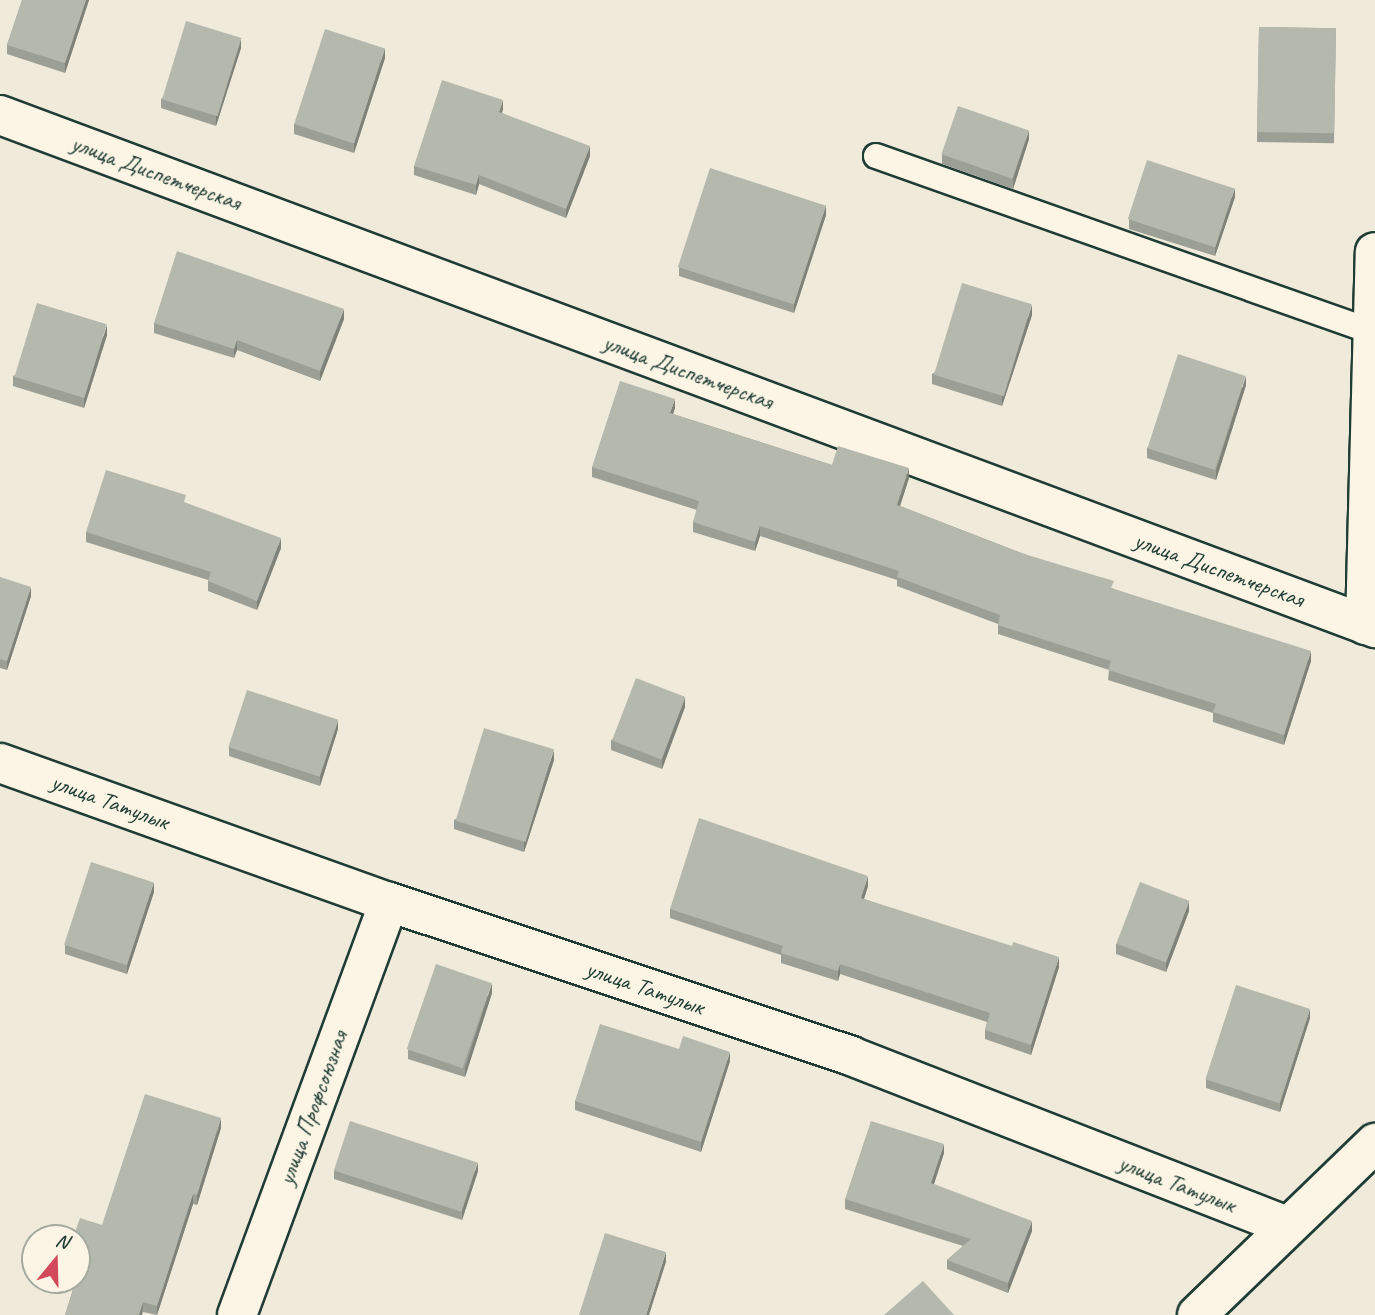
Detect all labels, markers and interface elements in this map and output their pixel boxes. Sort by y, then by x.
street label: улица Диспетчерская [67,129,245,217]
street label: улица Диспетчерская [599,328,777,416]
street label: улица Диспетчерская [1130,526,1308,614]
street label: улица Татулык [49,768,171,836]
street label: улица Татулык [583,955,707,1021]
street label: улица Профсоюзная [272,1027,354,1189]
street label: улица Татулык [1116,1149,1238,1219]
north arrow [21,1224,91,1294]
text: N [53,1228,72,1254]

